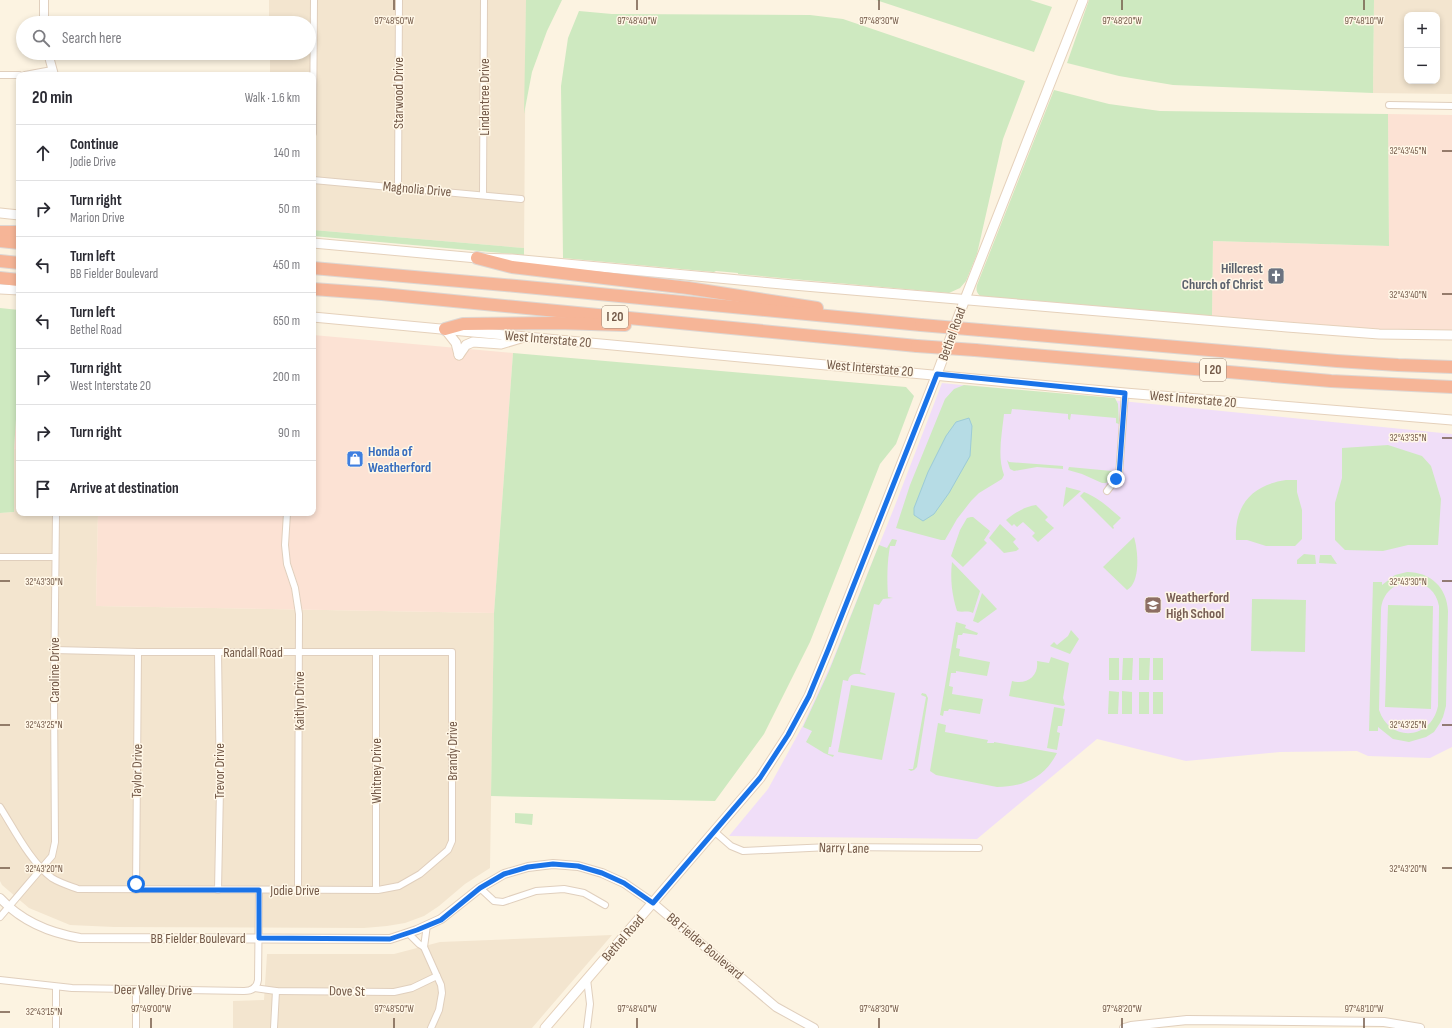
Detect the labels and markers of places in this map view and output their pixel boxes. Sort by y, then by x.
place label: Hillcrest Church of Christ [1182,260,1263,293]
church icon: Hillcrest Church of Christ [1266,266,1286,286]
place label: Honda of Weatherford [368,443,431,476]
shop icon: Honda of Weatherford [345,449,365,469]
place label: Weatherford High School [1166,589,1229,622]
school or university icon: Weatherford High School [1143,595,1163,615]

